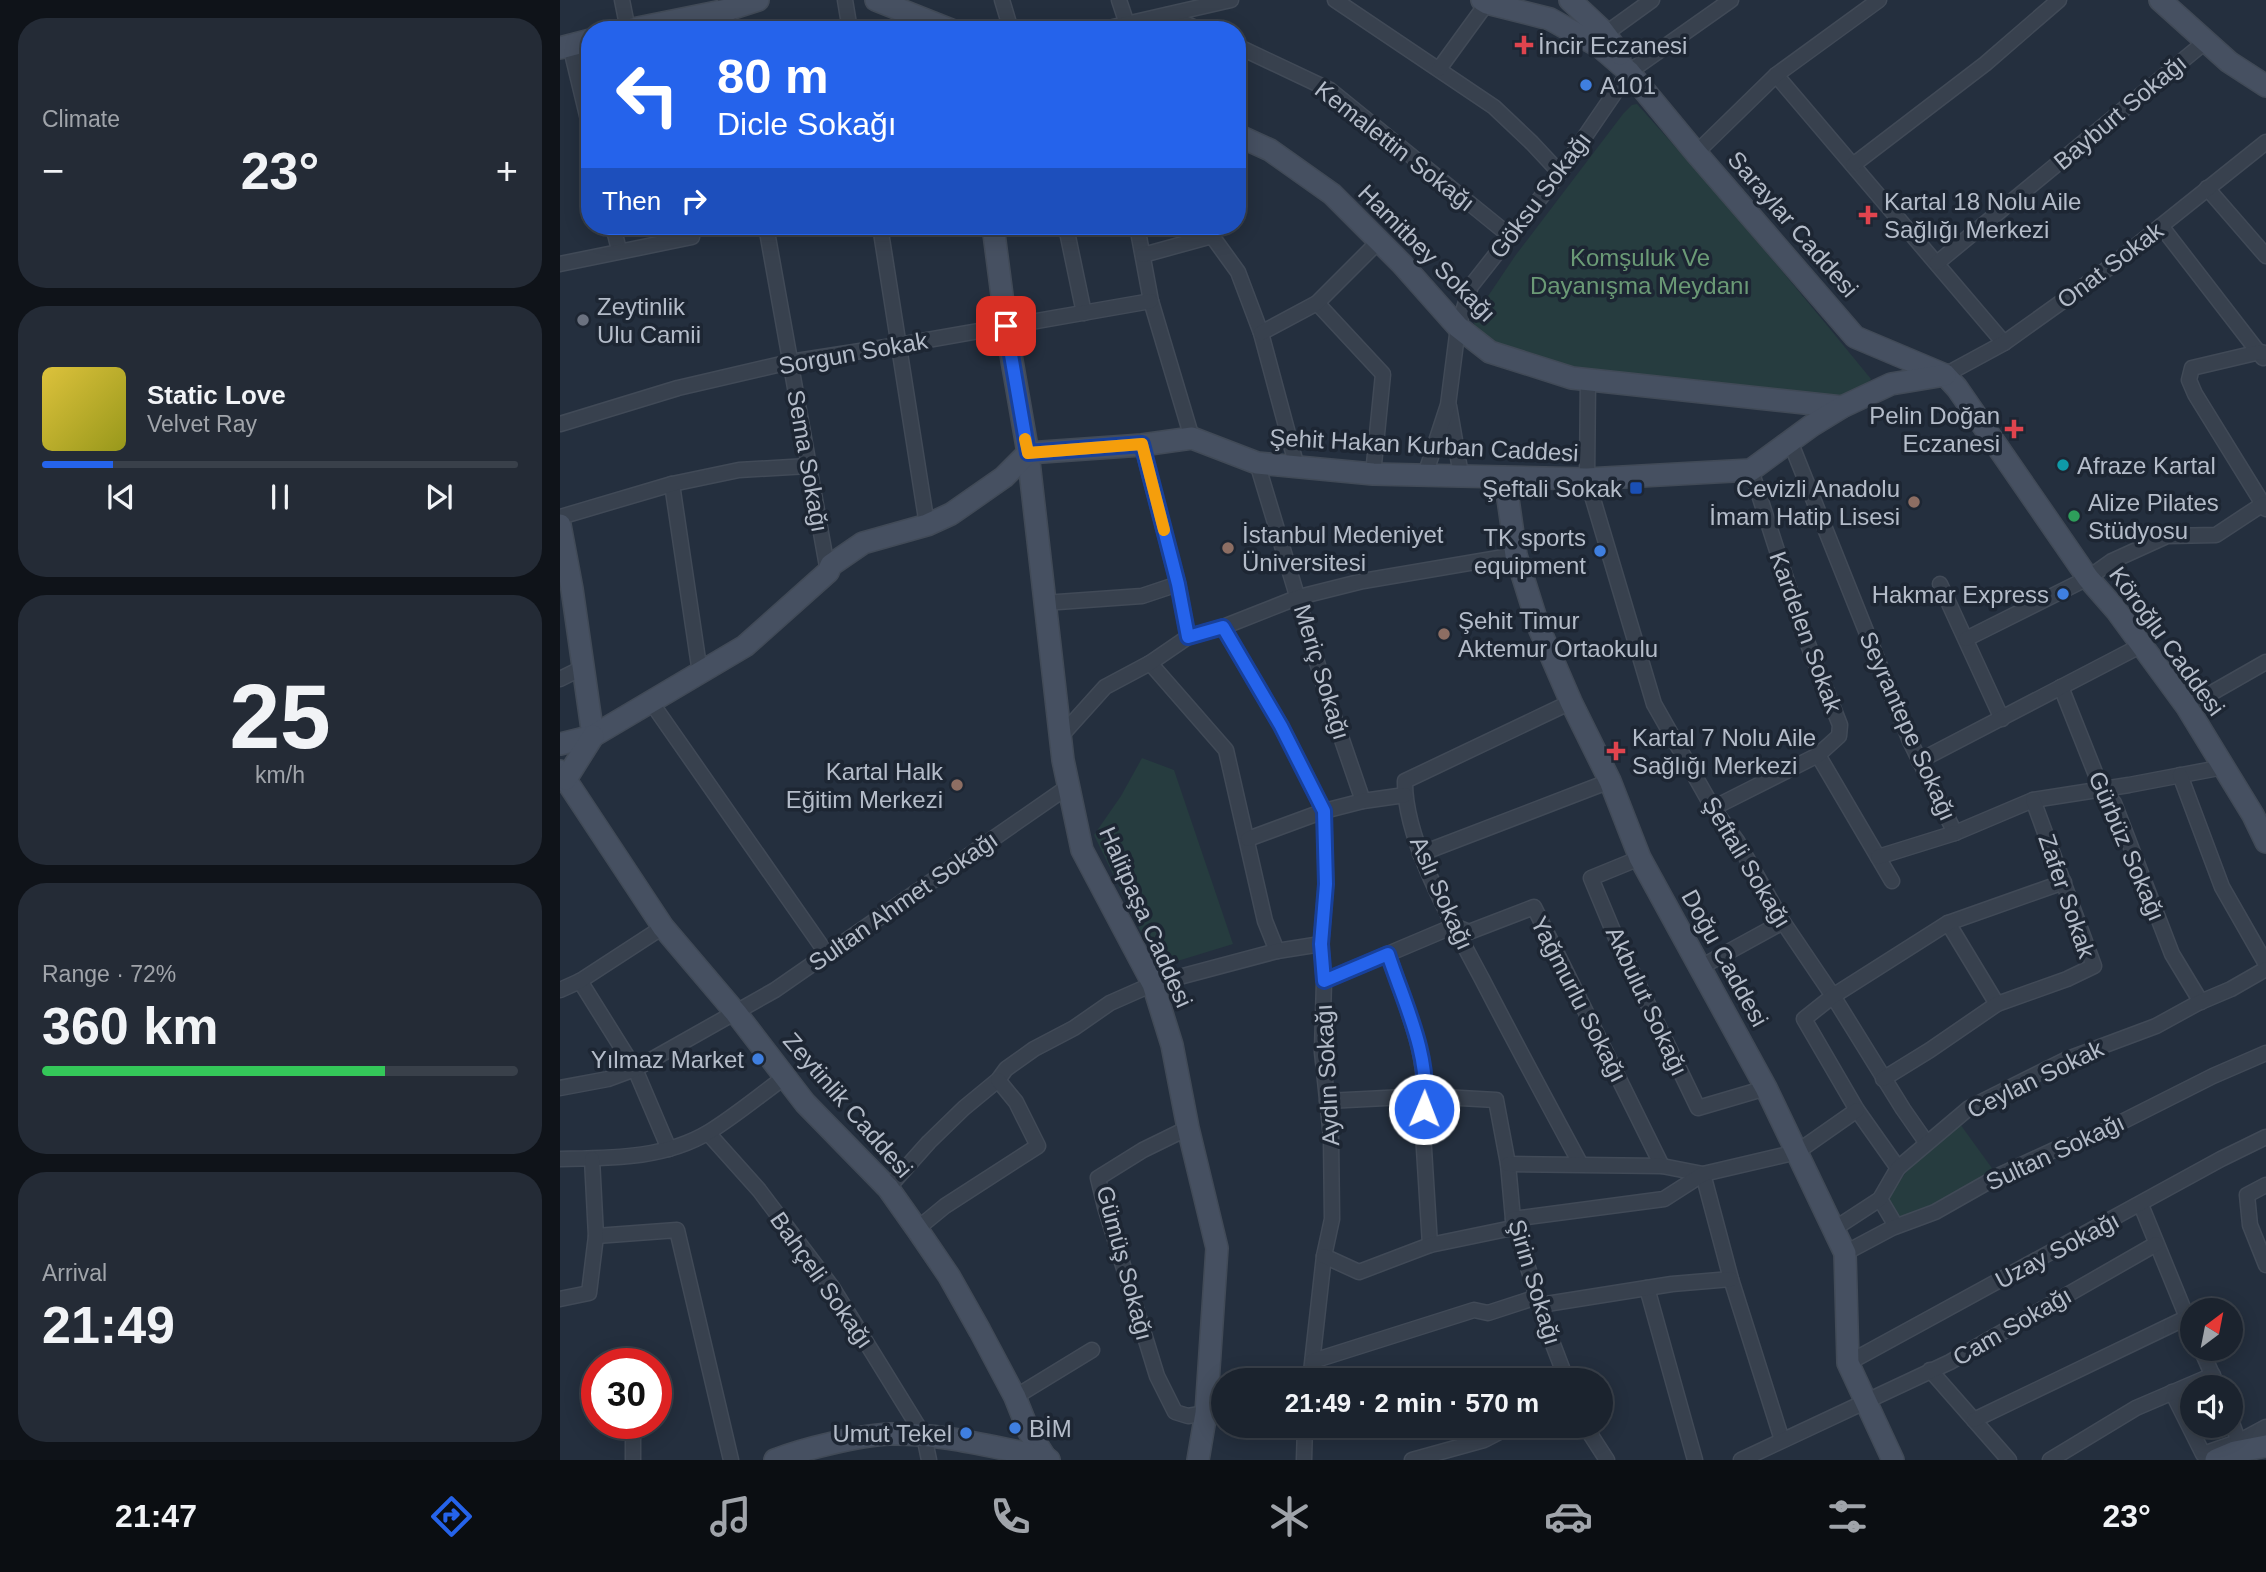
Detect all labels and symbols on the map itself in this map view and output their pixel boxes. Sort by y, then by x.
place label: İncir Eczanesi [1538,32,1687,59]
marker: İncir Eczanesi [1516,37,1532,53]
street label: Bayburt Sokağı [2048,49,2192,175]
place label: A101 [1600,72,1656,99]
street label: Kemalettin Sokağı [1310,75,1480,217]
marker: A101 [1578,77,1594,93]
street label: Göksu Sokağı [1484,127,1596,263]
street label: Saraylar Caddesi [1722,146,1864,302]
street label: Hamitbey Sokağı [1353,179,1501,327]
place label: Kartal 18 Nolu Aile Sağlığı Merkezi [1884,188,2081,243]
marker: Kartal 18 Nolu Aile Sağlığı Merkezi [1858,205,1878,225]
street label: Onat Sokak [2052,216,2169,314]
park label: Komşuluk Ve Dayanışma Meydanı [1530,244,1750,299]
place label: Zeytinlik Ulu Camii [597,293,701,348]
pin [976,296,1036,356]
marker: Zeytinlik Ulu Camii [575,312,591,328]
street label: Sorgun Sokak [776,326,931,379]
street label: Sema Sokağı [782,388,834,534]
place label: Pelin Doğan Eczanesi [1869,402,2000,457]
marker: Pelin Doğan Eczanesi [2006,421,2022,437]
street label: Şehit Hakan Kurban Caddesi [1269,423,1579,467]
place label: Afraze Kartal [2077,452,2216,479]
marker: Afraze Kartal [2055,457,2071,473]
place label: Şeftali Sokak [1482,475,1623,502]
place label: Cevizli Anadolu İmam Hatip Lisesi [1709,475,1900,530]
marker: Şeftali Sokak [1628,480,1644,496]
place label: Alize Pilates Stüdyosu [2088,489,2219,544]
marker: Cevizli Anadolu İmam Hatip Lisesi [1906,494,1922,510]
marker: Alize Pilates Stüdyosu [2066,508,2082,524]
place label: İstanbul Medeniyet Üniversitesi [1242,521,1444,576]
place label: TK sports equipment [1474,524,1586,579]
marker: İstanbul Medeniyet Üniversitesi [1220,540,1236,556]
marker: TK sports equipment [1592,543,1608,559]
street label: Kardelen Sokak [1764,548,1848,717]
street label: Köroğlu Caddesi [2104,561,2230,721]
place label: Hakmar Express [1872,581,2049,608]
marker: Hakmar Express [2055,586,2071,602]
street label: Meriç Sokağı [1289,601,1355,743]
place label: Şehit Timur Aktemur Ortaokulu [1458,607,1658,662]
marker: Şehit Timur Aktemur Ortaokulu [1436,626,1452,642]
street label: Seyrantepe Sokağı [1854,627,1962,825]
place label: Kartal 7 Nolu Aile Sağlığı Merkezi [1632,724,1816,779]
marker: Kartal 7 Nolu Aile Sağlığı Merkezi [1606,741,1626,761]
place label: Kartal Halk Eğitim Merkezi [786,758,944,813]
street label: Gürbüz Sokağı [2083,767,2171,925]
marker: Kartal Halk Eğitim Merkezi [949,777,965,793]
street label: Şeftali Sokağı [1697,792,1797,932]
street label: Halitpaşa Caddesi [1094,823,1198,1011]
street label: Sultan Ahmet Sokağı [803,826,1003,976]
street label: Zafer Sokak [2033,830,2101,963]
street label: Aslı Sokağı [1405,832,1479,954]
street label: Doğu Caddesi [1676,885,1774,1031]
street label: Yağmurlu Sokağı [1526,912,1632,1086]
street label: Akbulut Sokağı [1601,922,1693,1080]
street label: Aydın Sokağı [1310,1003,1344,1147]
street label: Zeytinlik Caddesi [778,1027,918,1183]
street label: Ceylan Sokak [1963,1034,2108,1124]
place label: Yılmaz Market [591,1046,744,1073]
marker: Yılmaz Market [750,1051,766,1067]
position arrow [1387,1072,1461,1146]
street label: Sultan Sokağı [1982,1108,2128,1196]
street label: Gümüş Sokağı [1091,1183,1159,1343]
street label: Uzay Sokağı [1991,1206,2123,1294]
street label: Bahçeli Sokağı [765,1207,879,1353]
street label: Şirin Sokağı [1503,1216,1567,1348]
street label: Cam Sokağı [1948,1281,2076,1371]
north arrow [2180,1298,2244,1362]
speed limit sign: 30 [581,1348,672,1439]
place label: BİM [1029,1415,1072,1442]
place label: Umut Tekel [832,1420,952,1447]
marker: BİM [1007,1420,1023,1436]
marker: Umut Tekel [958,1425,974,1441]

